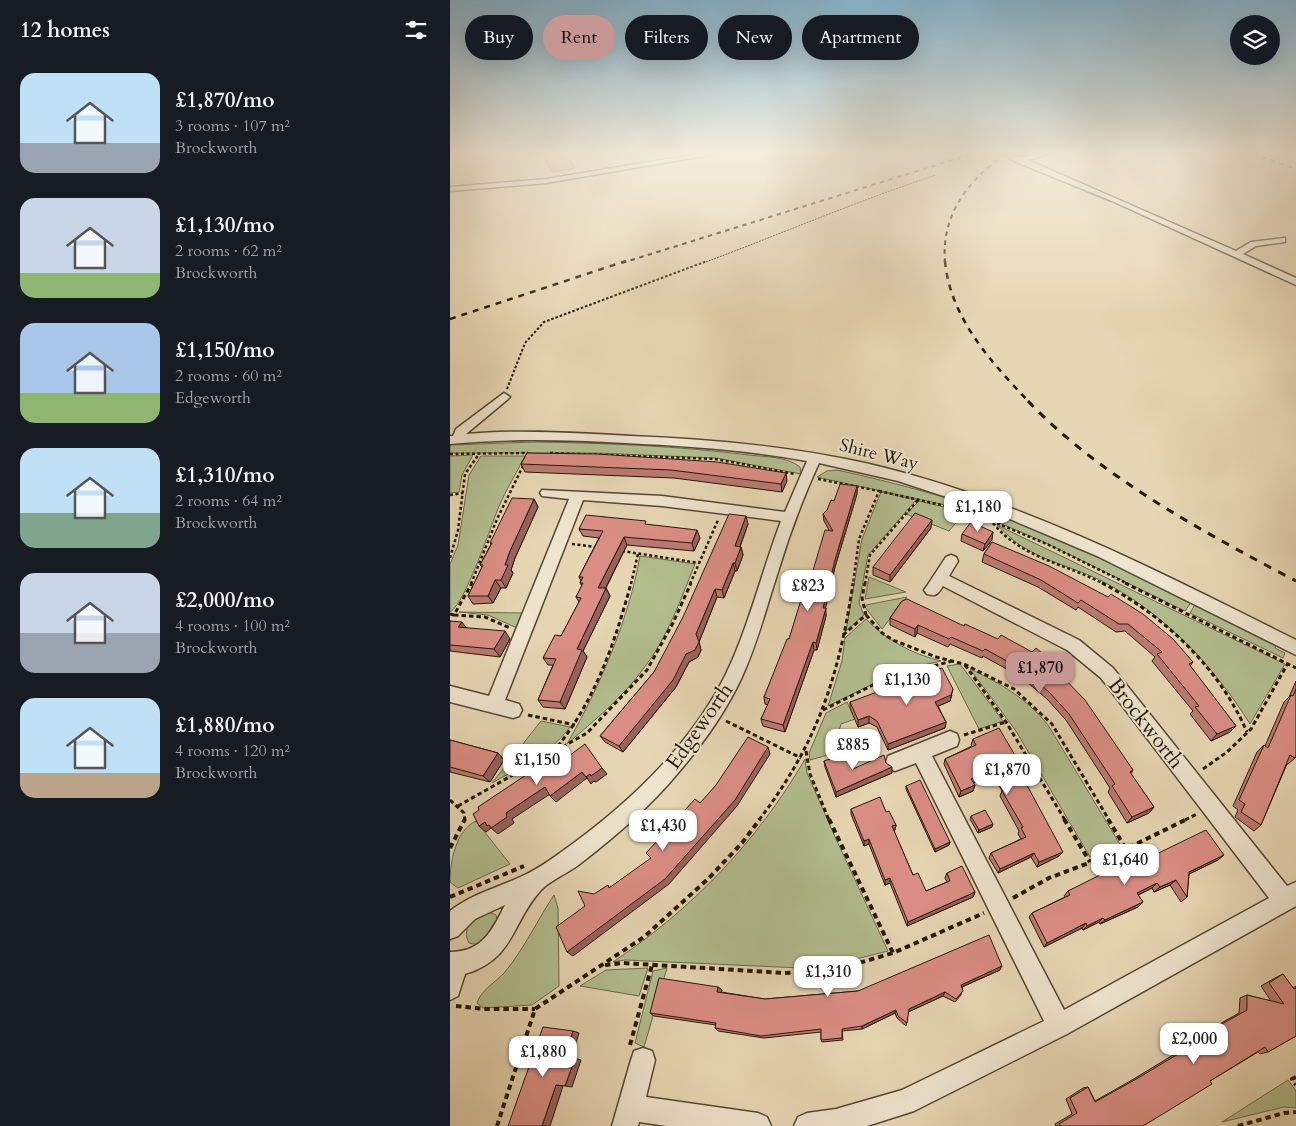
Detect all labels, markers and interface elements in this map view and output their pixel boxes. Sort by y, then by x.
chip: Buy [465,15,533,60]
chip: Rent [543,15,615,60]
chip: Filters [625,15,708,60]
chip: New [718,15,792,60]
chip: Apartment [802,15,919,60]
map controls [1230,15,1280,65]
button: layers [1230,15,1280,65]
text: 12 homes [20,16,110,45]
icon: filters [402,16,430,44]
text: £1,870/mo [175,86,275,115]
icon: home [60,93,120,153]
text: 3 rooms · 107 m² [175,115,290,137]
text: Brockworth [175,137,257,159]
text: £1,130/mo [175,211,275,240]
icon: home [60,218,120,278]
text: 2 rooms · 62 m² [175,240,282,262]
text: Brockworth [175,262,257,284]
text: £1,150/mo [175,336,275,365]
icon: home [60,343,120,403]
text: 2 rooms · 60 m² [175,365,282,387]
text: Edgeworth [175,387,251,409]
street label: Shire Way [837,433,922,476]
text: £1,310/mo [175,461,275,490]
icon: home [60,468,120,528]
text: 2 rooms · 64 m² [175,490,282,512]
pin: £1,180 [937,490,1019,533]
text: £1,180 [955,496,1001,518]
text: Brockworth [175,512,257,534]
pin: £823 [778,570,838,612]
text: £823 [791,575,825,597]
text: £2,000/mo [175,586,275,615]
icon: home [60,593,120,653]
text: 4 rooms · 100 m² [175,615,290,637]
text: Brockworth [175,637,257,659]
pin: £1,870 [999,652,1081,694]
text: £1,870 [1017,657,1063,679]
pin: £1,130 [866,664,948,706]
text: £1,130 [884,669,930,691]
street label: Brockworth [1101,672,1191,775]
street label: Edgeworth [659,677,740,775]
text: £1,880/mo [175,711,275,740]
icon: home [60,718,120,778]
pin: £885 [823,728,883,771]
text: £885 [836,734,870,756]
text: 4 rooms · 120 m² [175,740,290,762]
pin: £1,150 [496,744,578,786]
text: £1,150 [514,749,560,771]
pin: £1,870 [966,754,1048,796]
text: £1,870 [984,759,1030,781]
text: Brockworth [175,762,257,784]
pin: £1,430 [622,810,704,852]
text: £1,430 [640,815,686,837]
pin: £1,640 [1084,844,1166,886]
text: £1,640 [1102,849,1148,871]
pin: £1,310 [787,956,869,998]
text: £1,310 [805,961,851,983]
pin: £2,000 [1153,1022,1235,1065]
text: £2,000 [1171,1028,1217,1050]
pin: £1,880 [502,1036,584,1078]
text: £1,880 [520,1041,566,1063]

